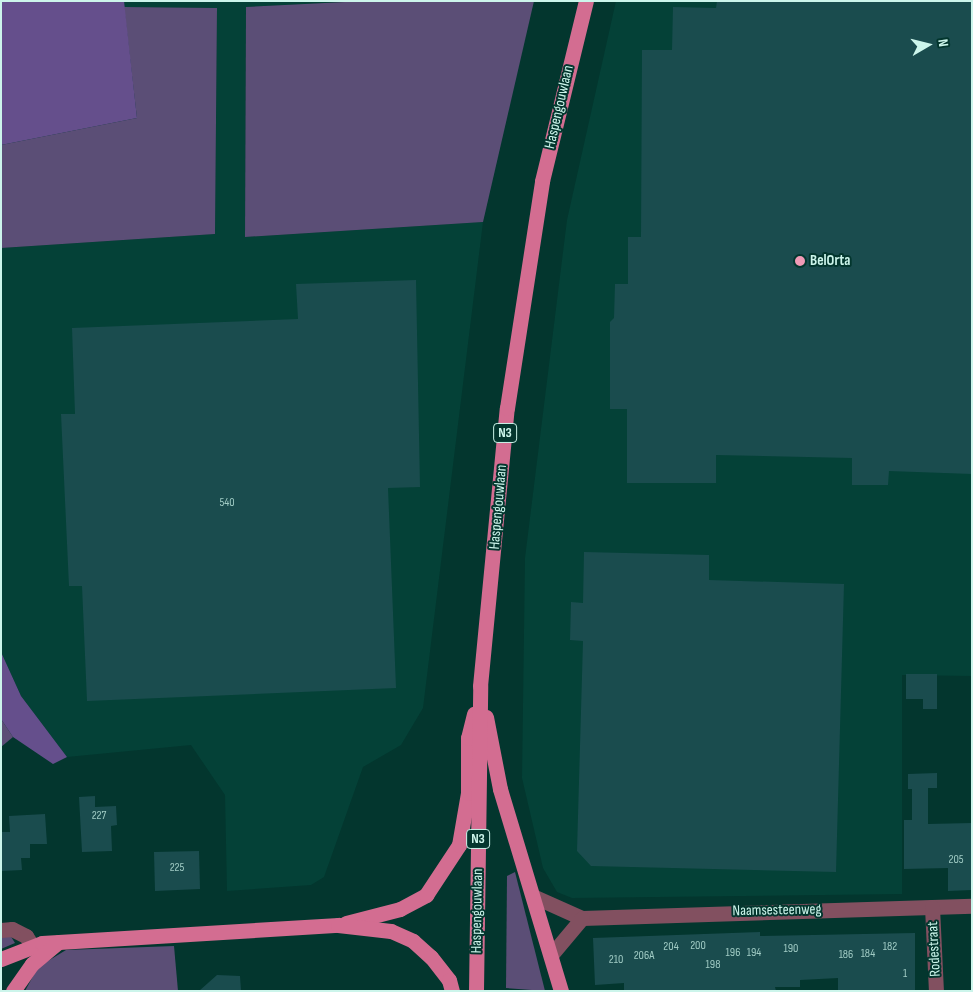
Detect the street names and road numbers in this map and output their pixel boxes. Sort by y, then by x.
street label: Haspengouwlaan [541,64,577,150]
road number: N3 [492,422,518,444]
street label: Haspengouwlaan [485,464,511,550]
road number: N3 [466,828,490,851]
street label: Haspengouwlaan [467,868,487,954]
street label: Naamsesteenweg [732,900,822,920]
street label: Rodestraat [924,921,944,977]

